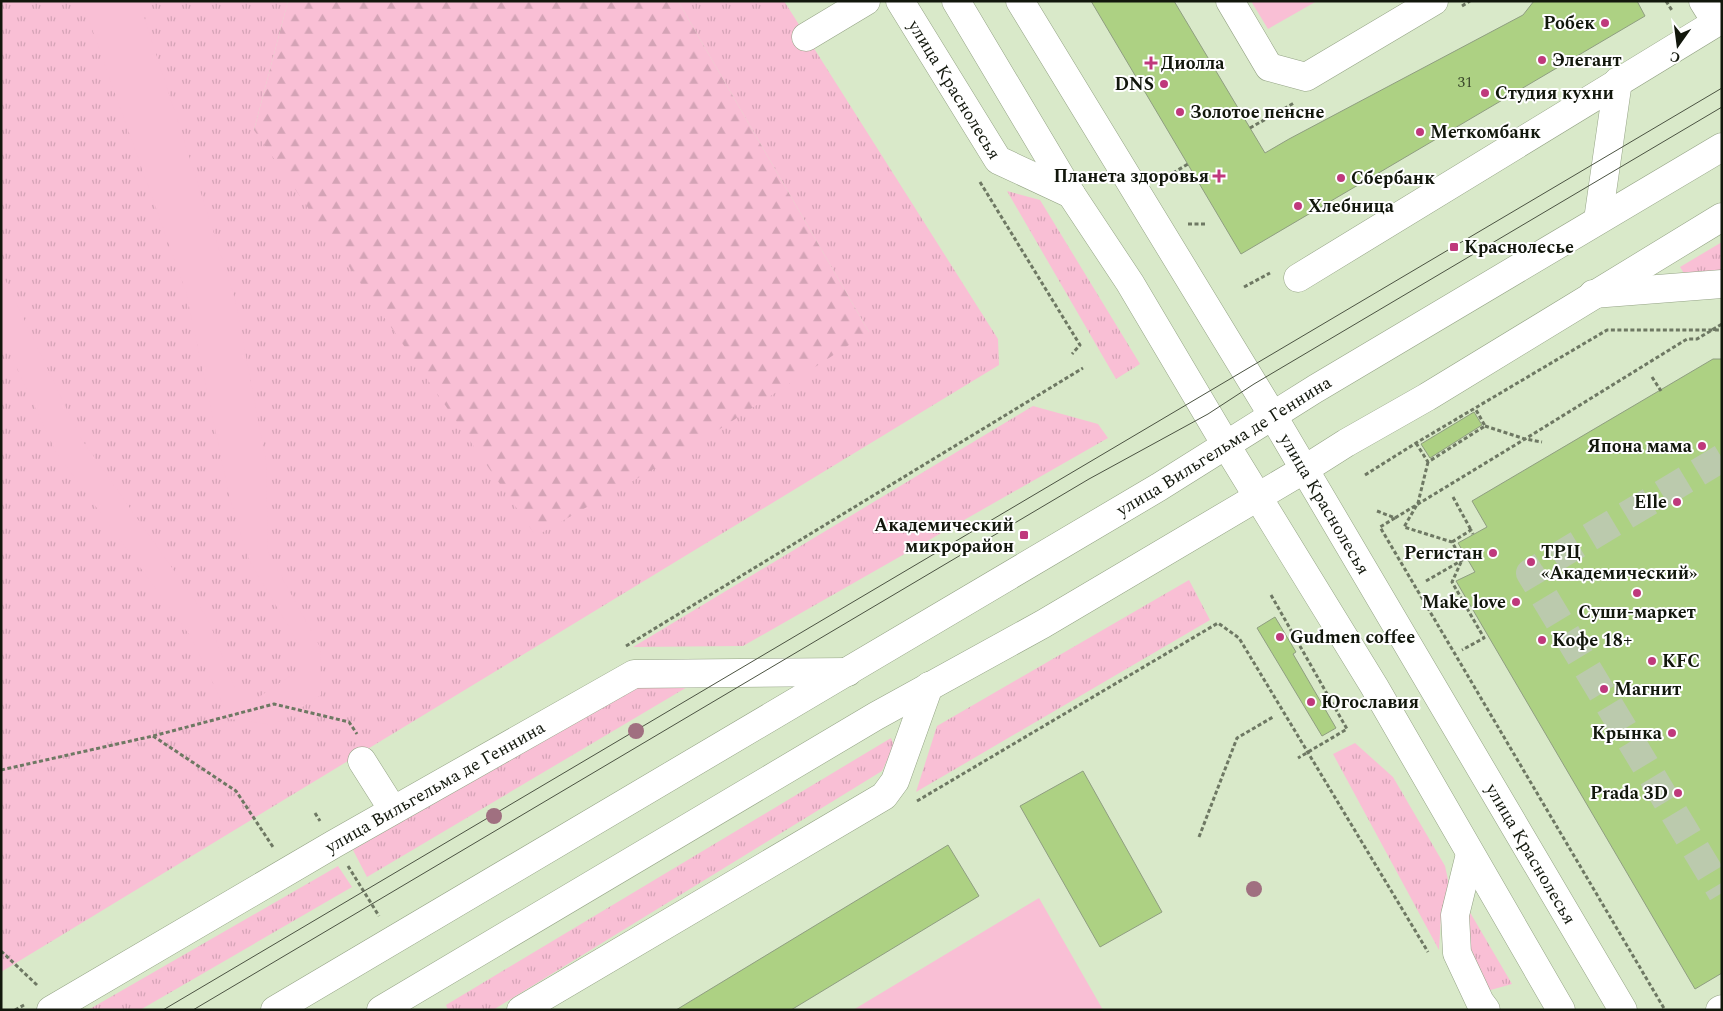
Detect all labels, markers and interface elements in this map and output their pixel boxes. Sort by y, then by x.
place label: Робек [1543,10,1595,37]
street label: улица Краснолесья [901,14,1008,165]
marker: Робек [1599,17,1611,29]
north arrow [1653,20,1703,70]
text: С [1668,46,1682,69]
place label: Элегант [1552,47,1622,74]
place label: Диолла [1161,50,1225,77]
marker: Элегант [1536,54,1548,66]
marker: Диолла [1145,57,1157,69]
place label: DNS [1115,71,1154,98]
house number: 31 [1457,71,1473,94]
marker: DNS [1158,78,1170,90]
place label: Студия кухни [1495,80,1614,107]
marker: Студия кухни [1479,87,1491,99]
place label: Золотое пенсне [1190,99,1324,126]
marker: Золотое пенсне [1174,106,1186,118]
place label: Меткомбанк [1430,119,1541,146]
marker: Меткомбанк [1414,126,1426,138]
place label: Планета здоровья [1053,163,1209,190]
place label: Сбербанк [1351,165,1435,192]
marker: Планета здоровья [1213,170,1225,182]
marker: Сбербанк [1335,172,1347,184]
place label: Хлебница [1308,193,1395,220]
marker: Хлебница [1292,200,1304,212]
place label: Краснолесье [1464,234,1574,261]
marker: Краснолесье [1448,241,1460,253]
street label: улица Вильгельма де Геннина [1110,369,1337,523]
street label: улица Краснолесья [1272,427,1377,580]
place label: Япона мама [1587,433,1693,460]
marker: Япона мама [1696,440,1708,452]
place label: Elle [1634,489,1667,516]
marker: Elle [1671,496,1683,508]
place label: Академический микрорайон [874,512,1014,560]
marker: Академический микрорайон [1018,529,1030,541]
place label: ТРЦ «Академический» [1541,539,1698,587]
place label: Регистан [1404,540,1483,567]
marker: Регистан [1487,547,1499,559]
marker: ТРЦ «Академический» [1525,556,1537,568]
marker: Суши-маркет [1631,587,1643,599]
place label: Make love [1422,589,1506,616]
marker: Make love [1510,596,1522,608]
place label: Суши-маркет [1578,599,1696,626]
place label: Gudmen coffee [1290,624,1415,651]
place label: Кофе 18+ [1552,627,1633,654]
marker: Gudmen coffee [1274,631,1286,643]
marker: Кофе 18+ [1536,634,1548,646]
place label: KFC [1662,648,1700,675]
marker: KFC [1646,655,1658,667]
place label: Магнит [1614,676,1681,703]
marker: Магнит [1598,683,1610,695]
place label: Югославия [1321,689,1419,716]
marker: Югославия [1305,696,1317,708]
street label: улица Вильгельма де Геннина [319,714,550,860]
place label: Крынка [1592,720,1663,747]
marker: Крынка [1666,727,1678,739]
street label: улица Краснолесья [1478,777,1583,929]
place label: Prada 3D [1590,780,1668,807]
marker: Prada 3D [1672,787,1684,799]

